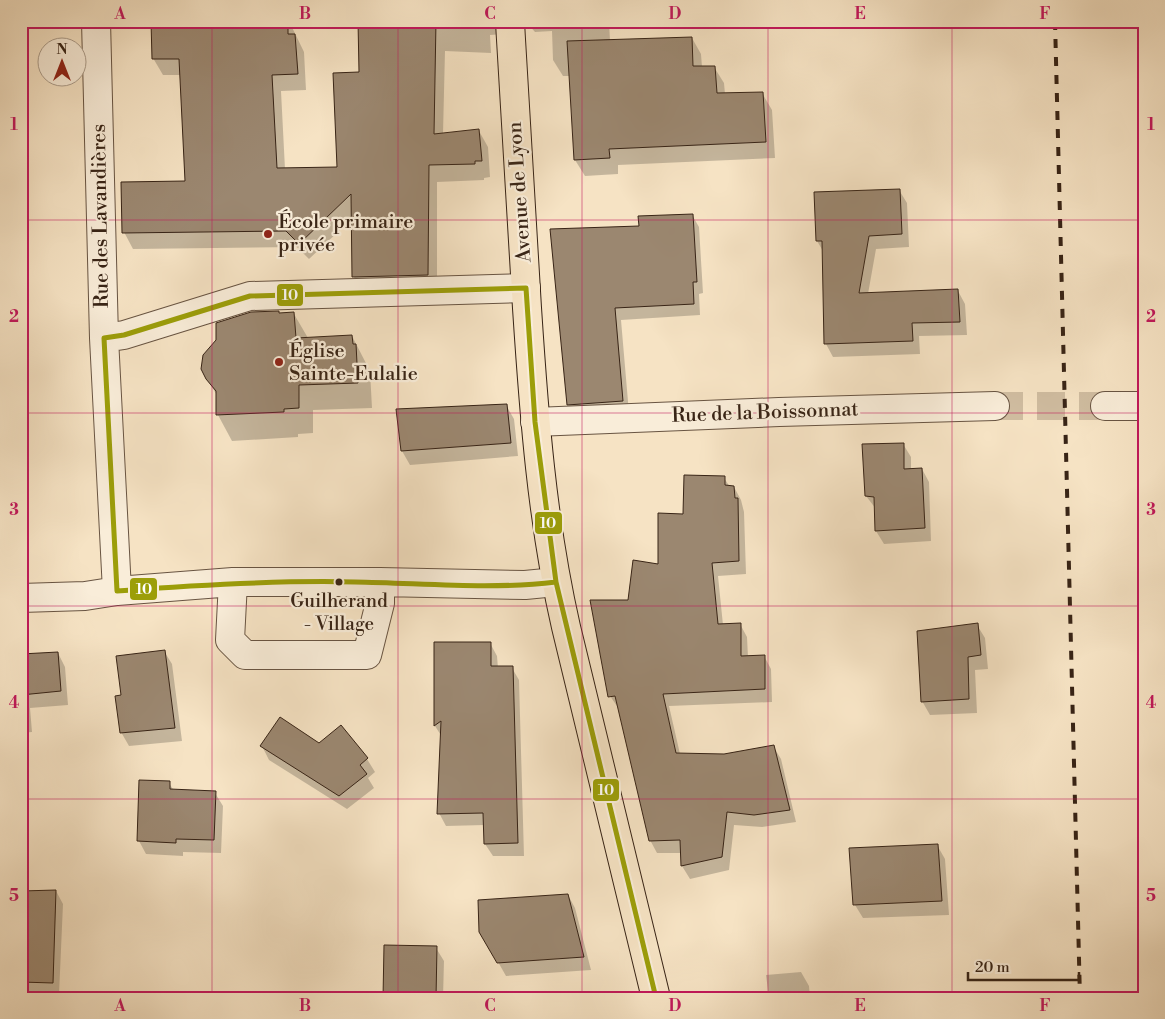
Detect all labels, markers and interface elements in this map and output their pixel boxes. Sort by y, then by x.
text: A [113,4,126,24]
text: B [299,4,311,24]
text: C [484,4,496,24]
text: D [669,4,682,24]
text: E [854,4,866,24]
text: F [1039,4,1051,24]
north arrow [38,38,88,88]
text: N [56,41,68,59]
text: 1 [10,115,18,135]
text: 1 [1147,115,1155,135]
street label: Avenue de Lyon [503,121,537,264]
street label: Rue des Lavandières [87,124,115,308]
place label: École primaire privée [278,209,413,258]
marker: École primaire privée [262,228,274,240]
line badge: 10 [276,283,304,307]
text: 10 [282,287,298,305]
text: 2 [9,307,19,327]
text: 2 [1146,307,1156,327]
place label: Église Sainte-Eulalie [289,338,418,387]
marker: Église Sainte-Eulalie [273,356,285,368]
street label: Rue de la Boissonnat [671,397,859,429]
text: 3 [9,500,19,520]
text: 3 [1146,500,1156,520]
line badge: 10 [534,511,563,535]
text: 10 [540,515,556,533]
line badge: 10 [129,577,158,601]
marker: Guilherand - Village [334,577,344,587]
text: 10 [136,581,152,599]
place label: Guilherand - Village [290,589,388,636]
text: 4 [9,693,20,713]
text: 4 [1146,693,1157,713]
line badge: 10 [592,778,620,802]
text: 10 [598,782,614,800]
text: 5 [9,886,19,906]
text: 5 [1146,886,1156,906]
scale bar [968,949,1079,981]
text: 20 m [975,958,1010,977]
text: A [113,996,126,1016]
text: B [299,996,311,1016]
text: C [484,996,496,1016]
text: D [669,996,682,1016]
text: E [854,996,866,1016]
text: F [1039,996,1051,1016]

